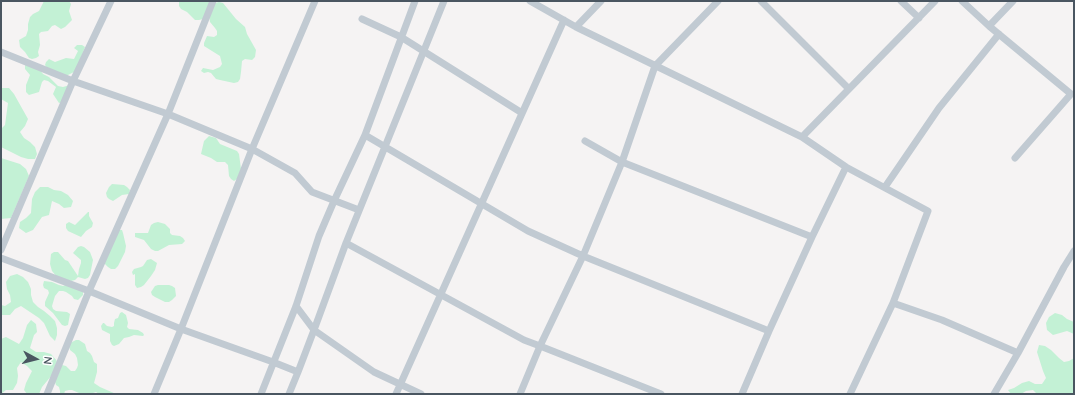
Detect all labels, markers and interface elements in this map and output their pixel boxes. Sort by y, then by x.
north arrow [16,339,56,379]
text: N [40,356,55,365]

